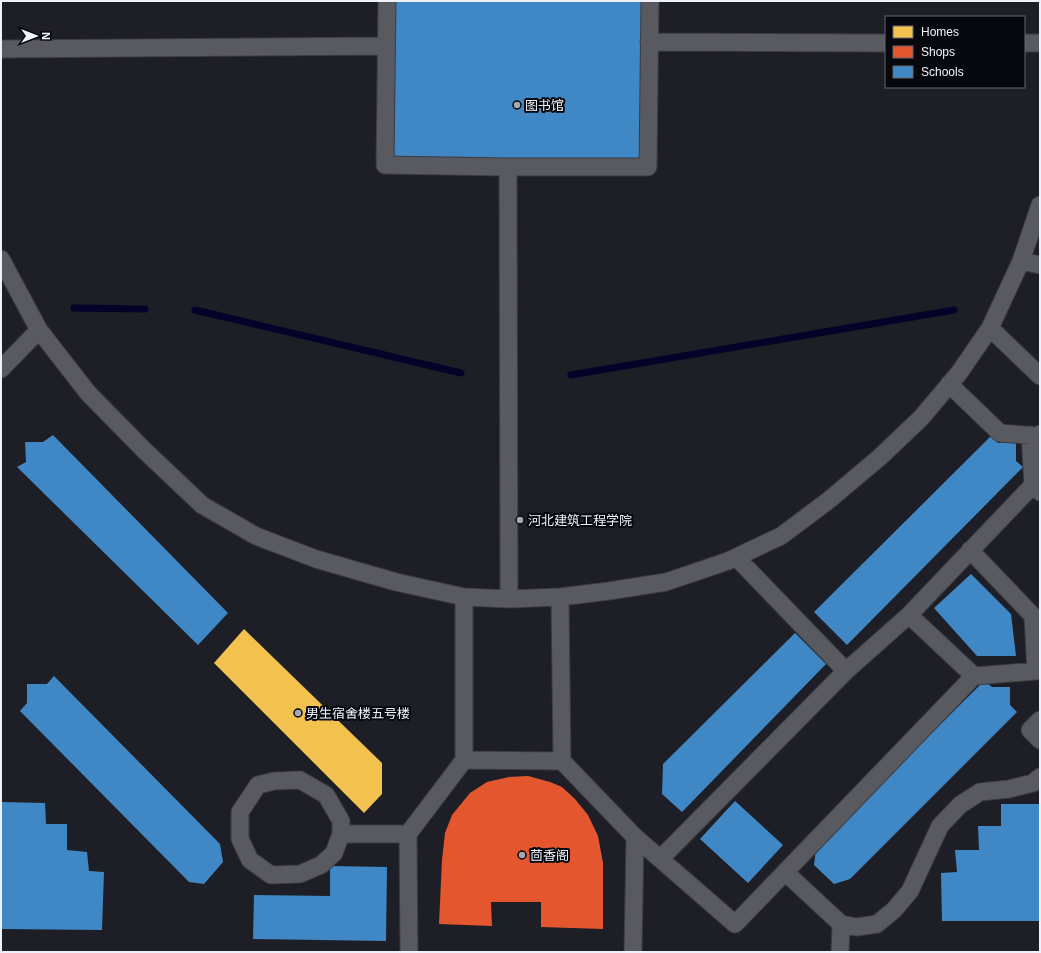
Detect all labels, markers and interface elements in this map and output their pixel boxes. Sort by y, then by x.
north arrow [16,16,56,56]
legend [885,16,1025,88]
text: Homes [921,25,959,39]
text: N [40,32,52,40]
text: Shops [921,45,955,59]
text: Schools [921,65,964,79]
place label: 图书馆 [525,98,564,113]
marker: 图书馆 [512,100,522,110]
place label: 河北建筑工程学院 [528,513,632,528]
marker: 河北建筑工程学院 [515,515,525,525]
place label: 男生宿舍楼五号楼 [306,706,410,721]
marker: 男生宿舍楼五号楼 [293,708,303,718]
place label: 茴香阁 [530,848,569,863]
marker: 茴香阁 [517,850,527,860]

